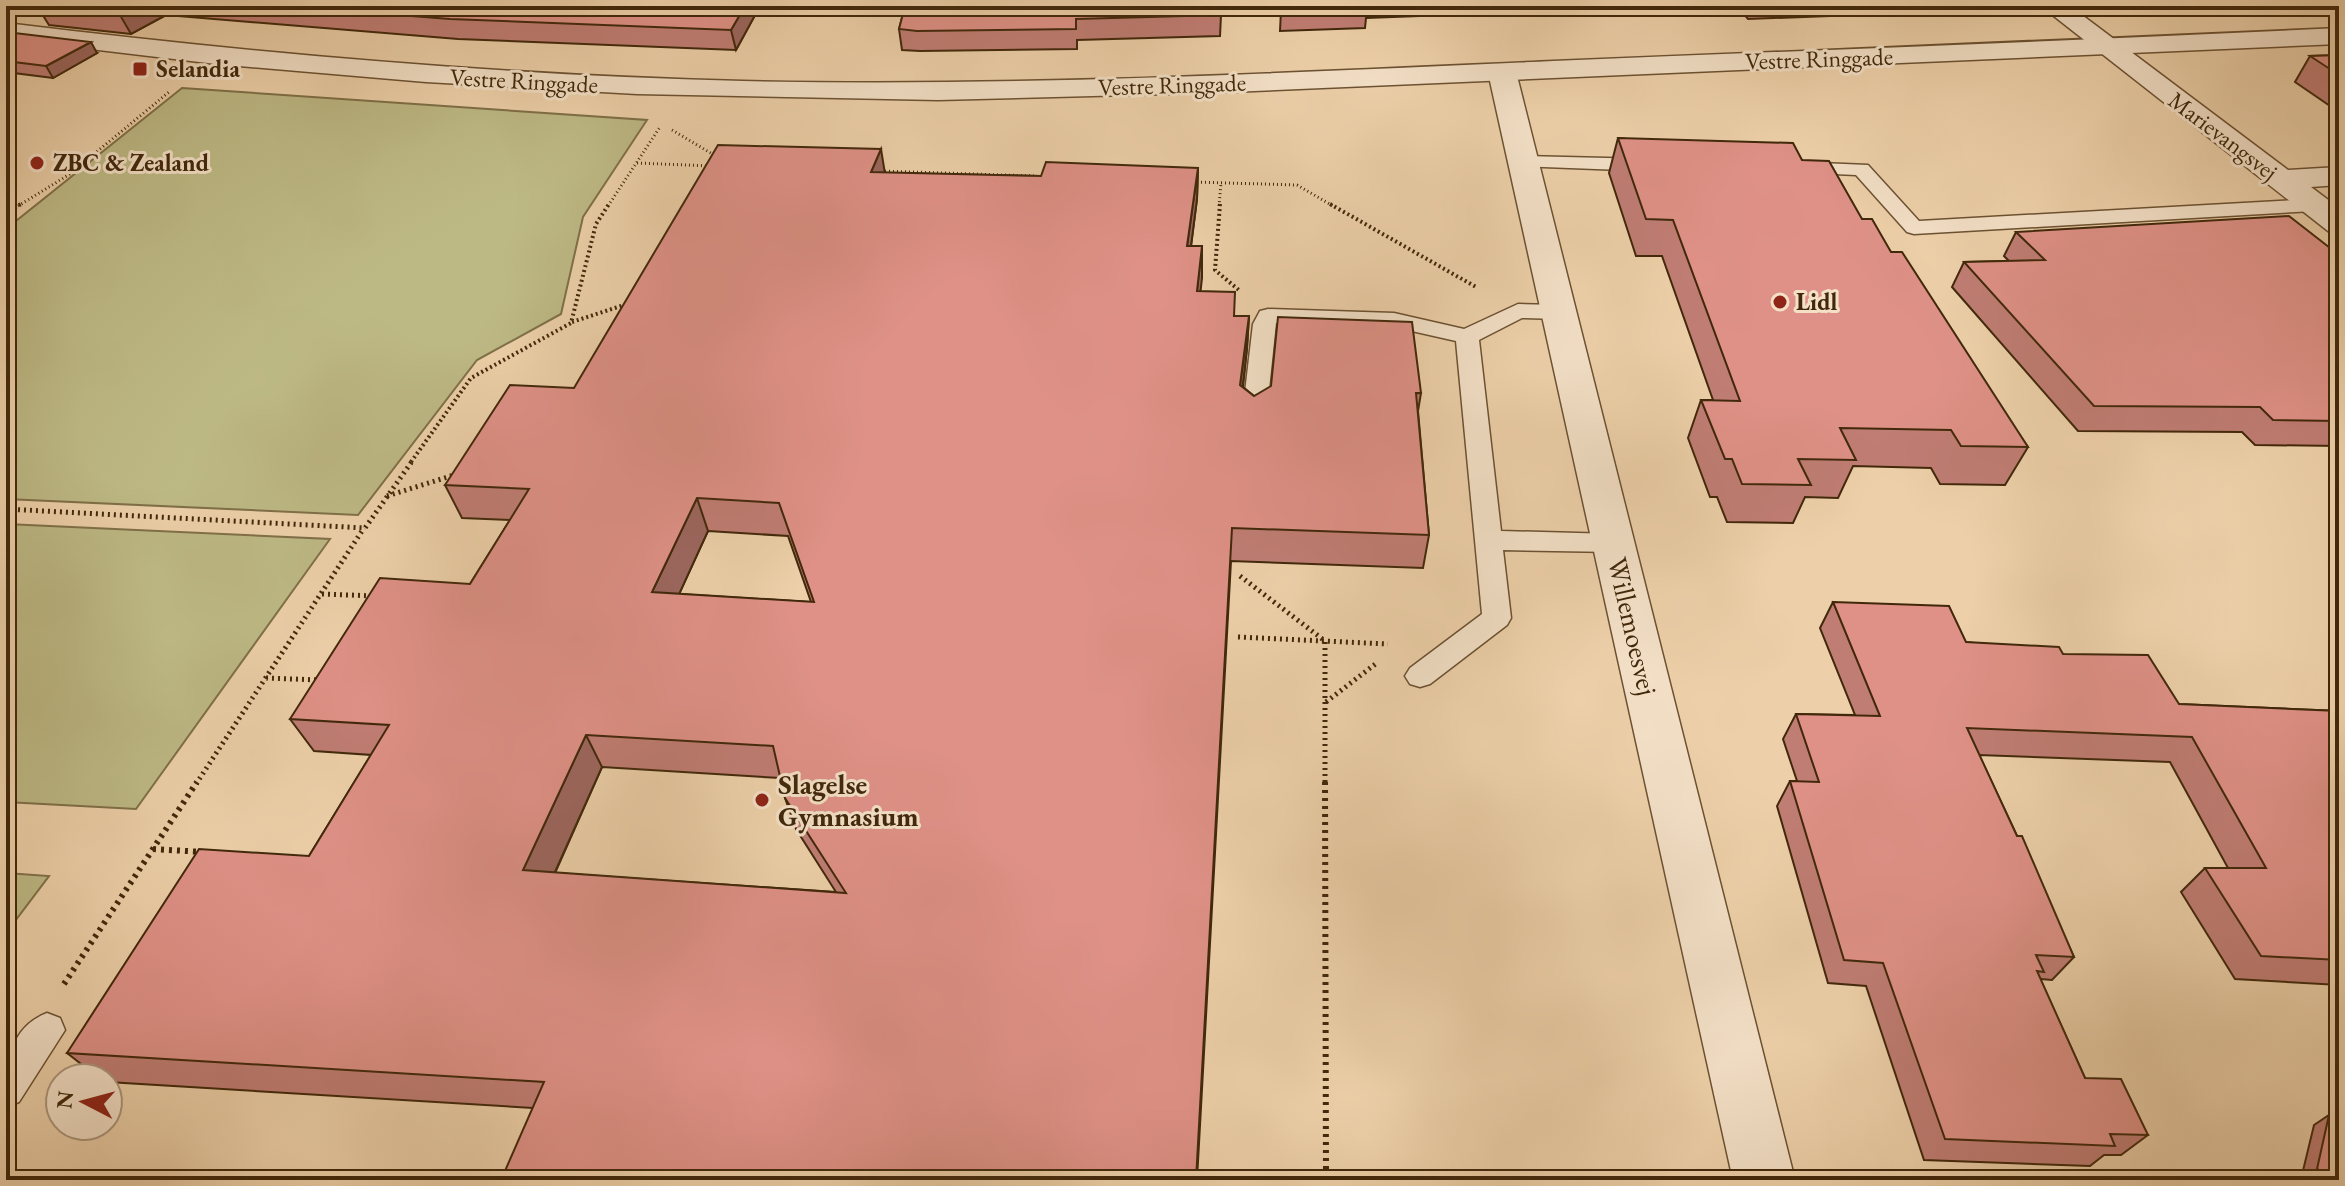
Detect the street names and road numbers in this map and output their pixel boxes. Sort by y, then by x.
street label: Vestre Ringgade [1744,40,1894,77]
street label: Vestre Ringgade [449,61,599,100]
street label: Vestre Ringgade [1097,66,1247,103]
street label: Marievangsvej [2162,84,2284,187]
street label: Willemoesvej [1600,553,1666,699]

